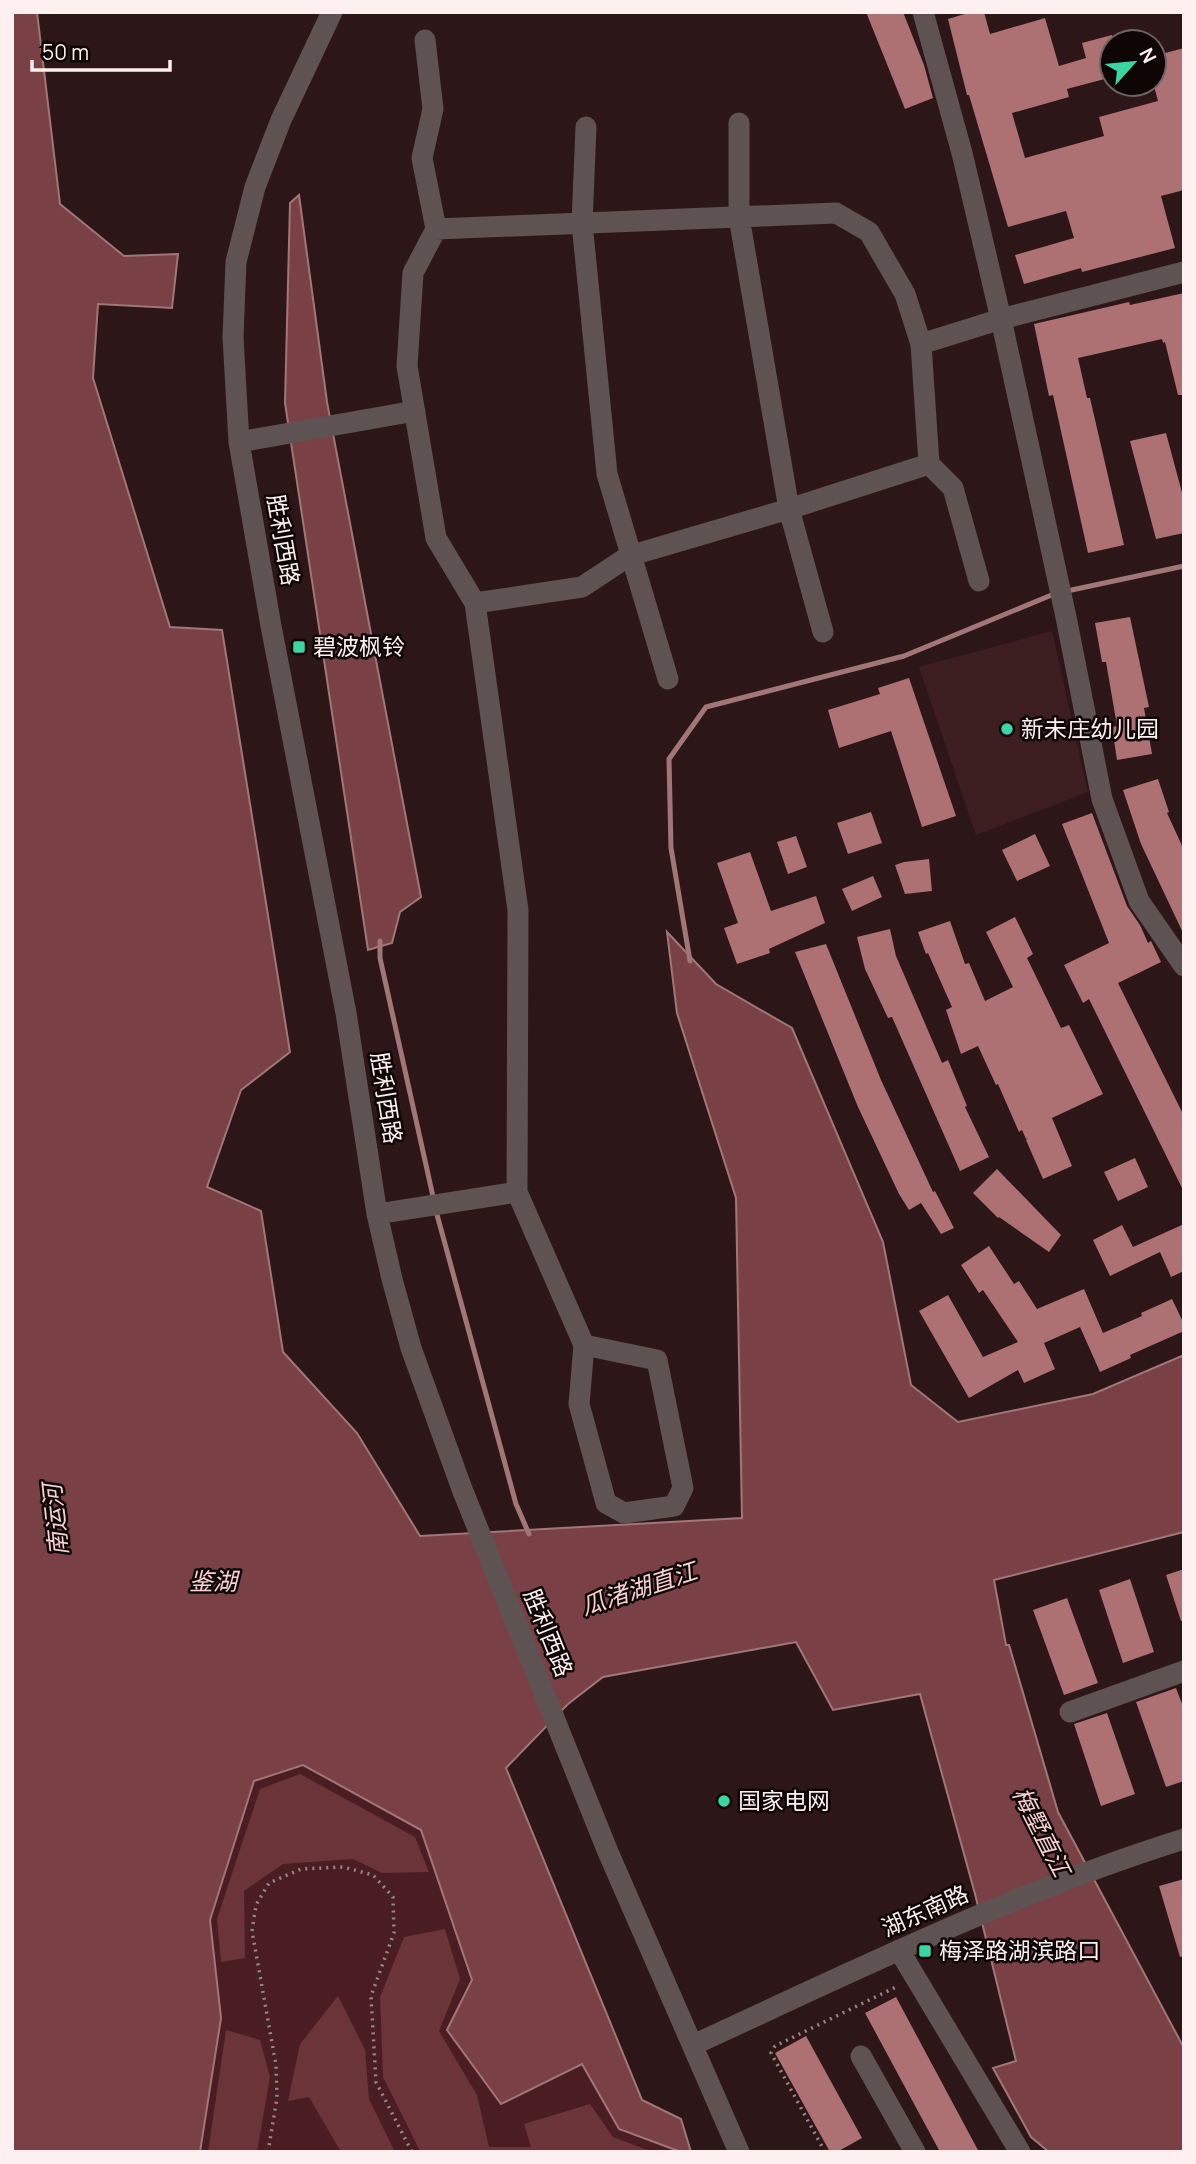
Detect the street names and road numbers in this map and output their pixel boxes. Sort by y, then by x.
street label: 胜利西路 [260,492,308,588]
street label: 胜利西路 [364,1050,410,1146]
street label: 胜利西路 [517,1584,581,1681]
street label: 湖东南路 [876,1877,973,1943]

